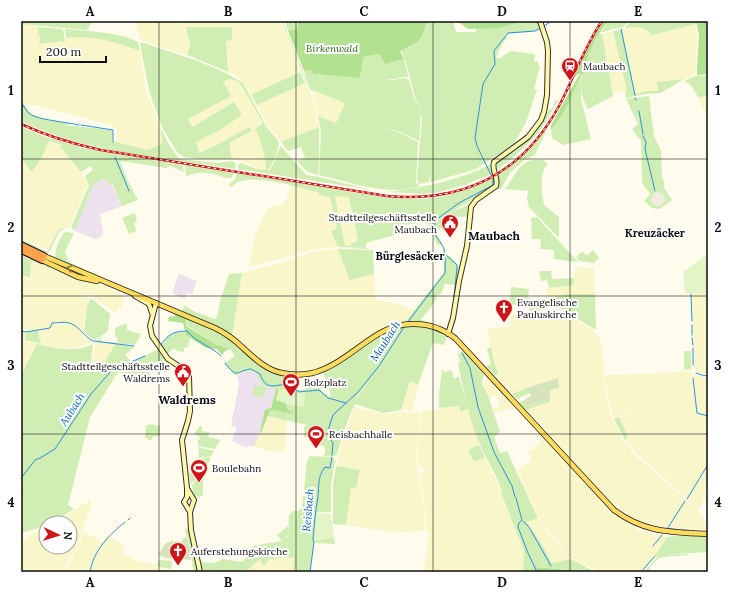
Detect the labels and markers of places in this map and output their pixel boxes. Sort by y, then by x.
station icon: Maubach [560,56,580,81]
place label: Maubach [583,60,626,73]
place label: Stadtteilgeschäftsstelle Maubach [329,211,438,236]
public building icon: Stadtteilgeschäftsstelle Maubach [440,213,460,238]
place label: Evangelische Pauluskirche [517,296,578,321]
church icon: Evangelische Pauluskirche [494,298,514,323]
place label: Stadtteilgeschäftsstelle Waldrems [62,360,171,385]
public building icon: Stadtteilgeschäftsstelle Waldrems [173,362,193,387]
sports icon: Bolzplatz [281,372,301,397]
place label: Bolzplatz [304,376,347,389]
sports icon: Reisbachhalle [306,424,326,449]
place label: Reisbachhalle [329,428,393,441]
sports icon: Boulebahn [189,458,209,483]
place label: Boulebahn [212,462,261,475]
church icon: Auferstehungskirche [168,541,188,566]
place label: Auferstehungskirche [190,545,288,558]

